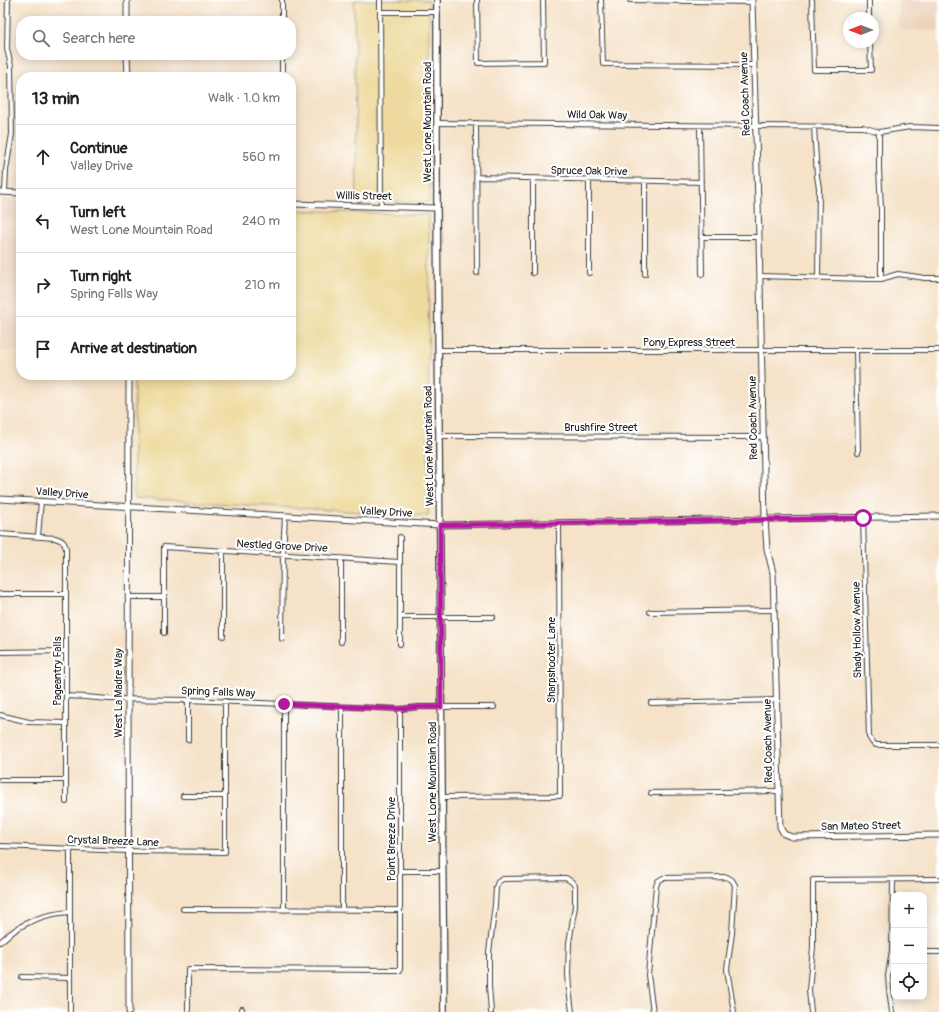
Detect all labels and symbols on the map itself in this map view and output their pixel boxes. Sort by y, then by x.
north arrow [843,12,879,48]
street label: Red Coach Avenue [737,51,753,136]
street label: West Lone Mountain Road [421,62,434,182]
street label: Wild Oak Way [567,108,627,122]
street label: Spruce Oak Drive [550,164,628,178]
street label: Willis Street [336,189,393,203]
street label: Pony Express Street [643,336,736,349]
street label: Red Coach Avenue [746,375,760,460]
street label: West Lone Mountain Road [421,385,437,507]
street label: Brushfire Street [564,421,638,434]
street label: Valley Drive [35,485,89,501]
street label: Valley Drive [359,504,413,520]
route start [854,509,872,527]
street label: Nestled Grove Drive [236,537,328,555]
street label: Shady Hollow Avenue [850,581,864,678]
street label: Sharpshooter Lane [545,616,558,703]
street label: Pageantry Falls [51,636,64,706]
street label: West La Madre Way [112,648,125,738]
street label: Spring Falls Way [181,684,256,700]
route end [275,695,293,713]
street label: Red Coach Avenue [761,698,775,783]
street label: West Lone Mountain Road [426,722,439,842]
street label: Point Breeze Drive [385,796,398,881]
street label: San Mateo Street [821,819,902,833]
street label: Crystal Breeze Lane [67,833,160,849]

